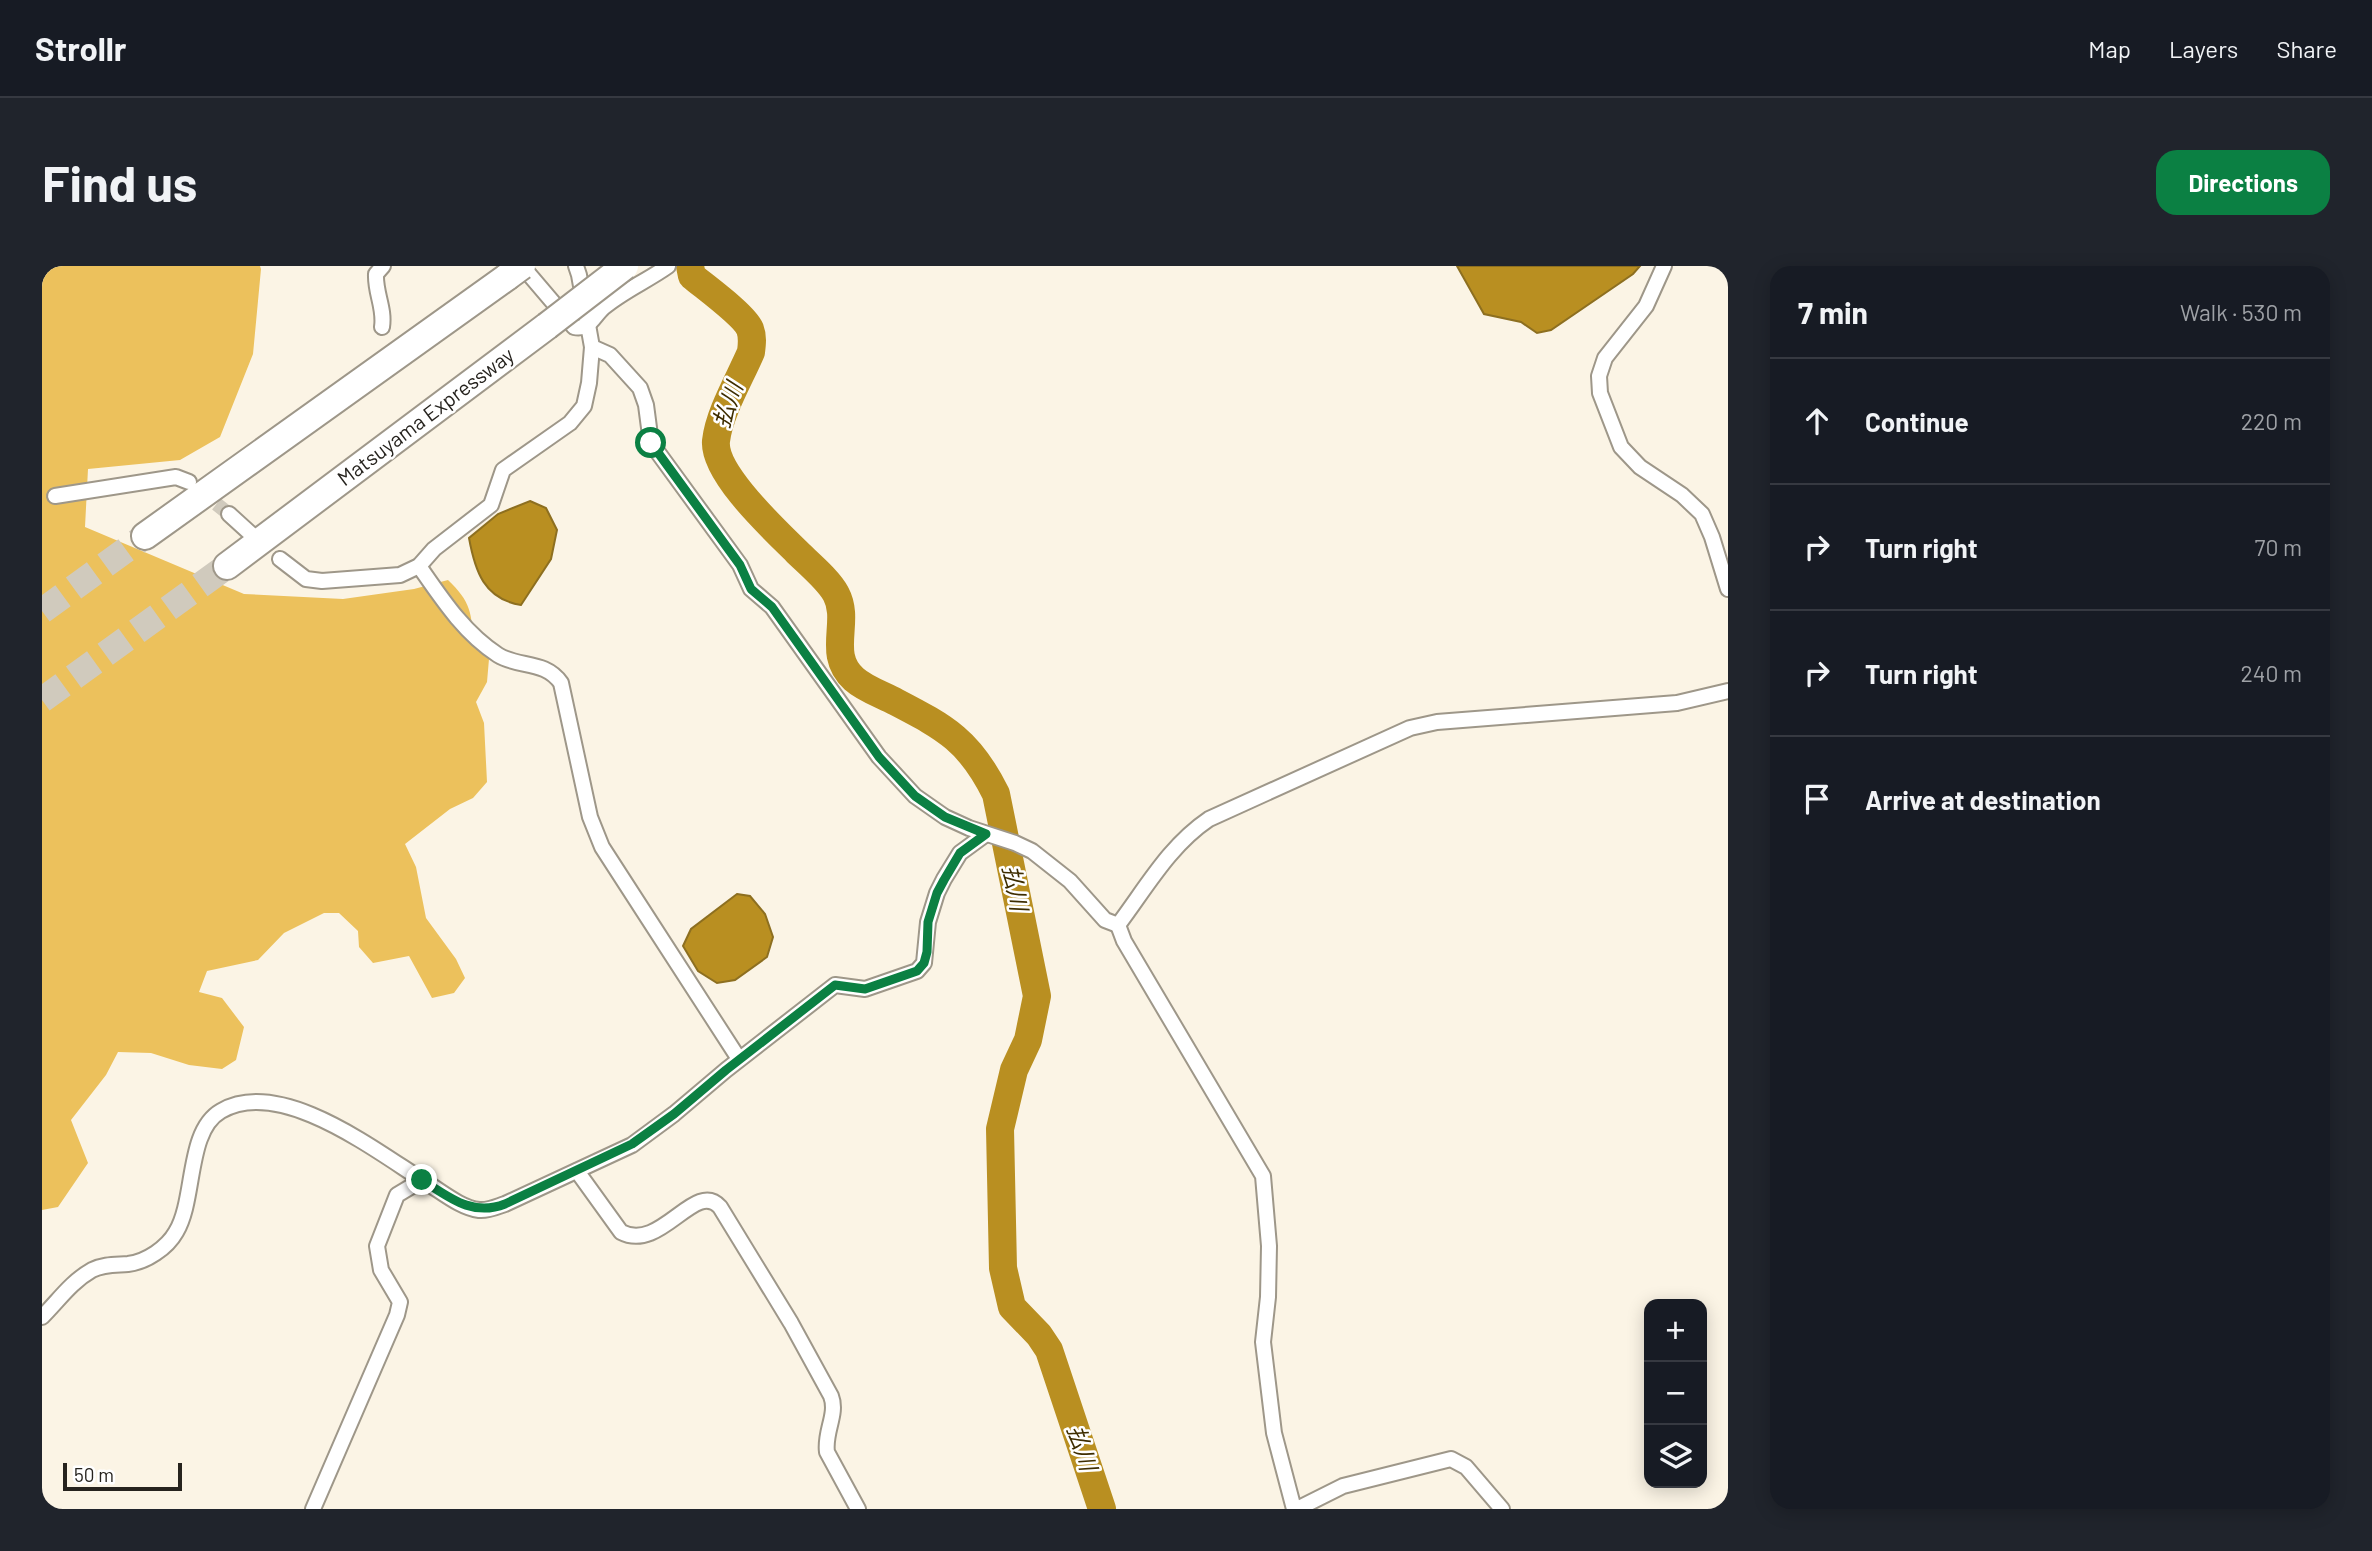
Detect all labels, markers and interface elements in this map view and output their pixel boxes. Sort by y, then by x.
text: Strollr [35,28,127,68]
text: Map [2088,34,2131,63]
text: Layers [2169,34,2238,63]
text: Share [2276,34,2337,63]
button: Directions [2156,150,2330,215]
text: Find us [42,153,197,212]
text: 7 min [1798,294,1868,330]
text: Walk · 530 m [2180,298,2302,326]
street label: Matsuyama Expressway [332,341,518,490]
water label: 払川 [706,376,749,431]
icon: ahead [1798,402,1836,440]
text: Continue [1865,406,1969,437]
text: 220 m [2241,407,2302,435]
route start [635,427,666,458]
icon: right [1798,528,1836,566]
text: Turn right [1865,532,1978,563]
text: 70 m [2255,533,2302,561]
icon: right [1798,654,1836,692]
text: Turn right [1865,658,1978,689]
text: 240 m [2240,659,2302,687]
icon: arrive [1798,780,1836,818]
text: Arrive at destination [1865,784,2101,815]
water label: 払川 [998,863,1035,916]
route end [406,1164,437,1195]
map controls [1644,1299,1707,1488]
button: + [1644,1299,1707,1362]
button: − [1644,1362,1707,1425]
water label: 払川 [1063,1421,1104,1477]
button: layers [1644,1425,1707,1488]
scale bar [63,1460,182,1492]
text: 50 m [74,1463,114,1486]

